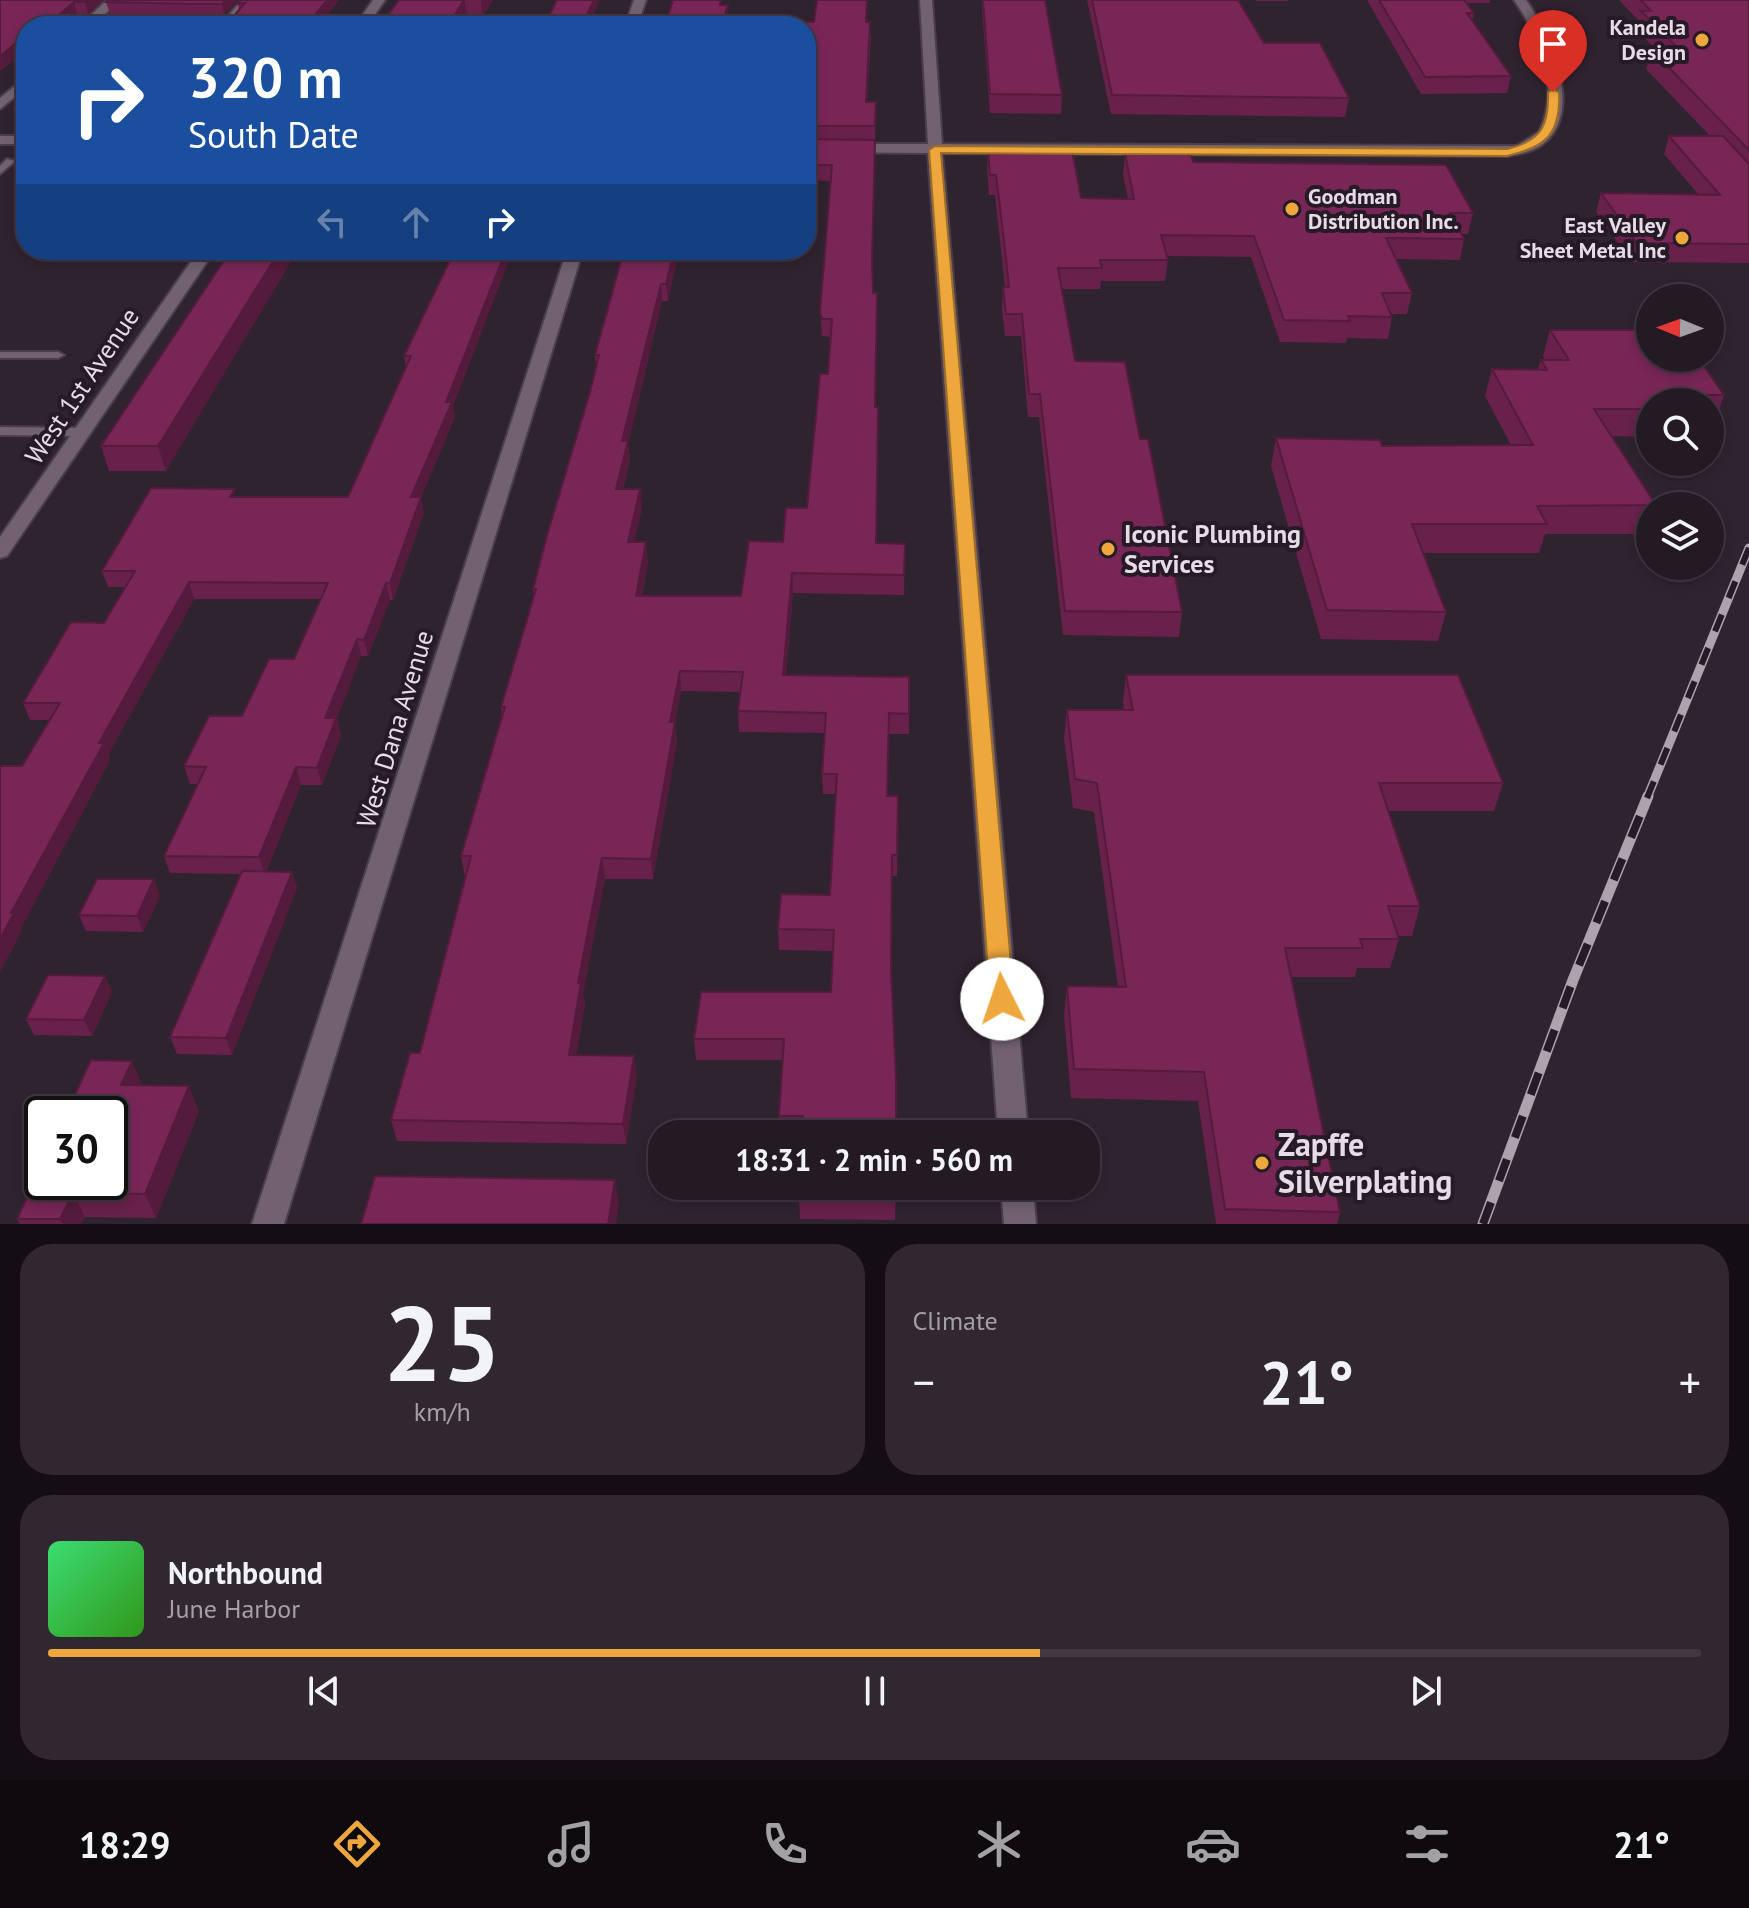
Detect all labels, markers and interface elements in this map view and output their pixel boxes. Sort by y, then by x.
pin [1519,10,1587,92]
place label: Kandela Design [1609,13,1686,66]
icon: arrive [1531,22,1575,66]
marker: Kandela Design [1693,31,1711,49]
text: 320 m [188,41,343,113]
icon: right [56,48,160,152]
text: South Date [188,111,359,158]
place label: Goodman Distribution Inc. [1308,182,1459,235]
icon: left [310,200,354,244]
icon: ahead [394,200,438,244]
icon: right [478,200,522,244]
marker: Goodman Distribution Inc. [1283,200,1301,218]
place label: East Valley Sheet Metal Inc [1520,211,1666,264]
marker: East Valley Sheet Metal Inc [1673,229,1691,247]
north arrow [1636,284,1724,372]
map controls [1636,284,1724,580]
street label: West 1st Avenue [17,301,146,470]
button: search [1636,388,1724,476]
button: layers [1636,492,1724,580]
place label: Iconic Plumbing Services [1124,517,1301,580]
marker: Iconic Plumbing Services [1099,540,1117,558]
street label: West Dana Avenue [349,626,440,832]
position arrow [960,957,1044,1041]
speed limit sign: 30 [24,1096,128,1200]
place label: Zapffe Silverplating [1278,1123,1452,1202]
text: 18:31 · 2 min · 560 m [735,1140,1013,1179]
marker: Zapffe Silverplating [1253,1154,1271,1172]
text: 25 [383,1275,501,1410]
text: Climate [913,1304,998,1337]
text: 21° [1260,1343,1354,1421]
text: − [913,1353,935,1410]
text: + [1679,1353,1701,1410]
text: km/h [414,1395,471,1428]
text: Northbound [168,1553,323,1592]
text: June Harbor [168,1592,300,1625]
icon: previous [302,1669,346,1713]
icon: pause [853,1669,897,1713]
icon: next [1404,1669,1448,1713]
icon: directions [329,1816,385,1872]
icon: music [543,1816,599,1872]
icon: phone [757,1816,813,1872]
icon: climate [971,1816,1027,1872]
icon: car [1185,1816,1241,1872]
icon: filters [1399,1816,1455,1872]
text: 18:29 [79,1821,170,1868]
text: 21° [1613,1821,1670,1868]

